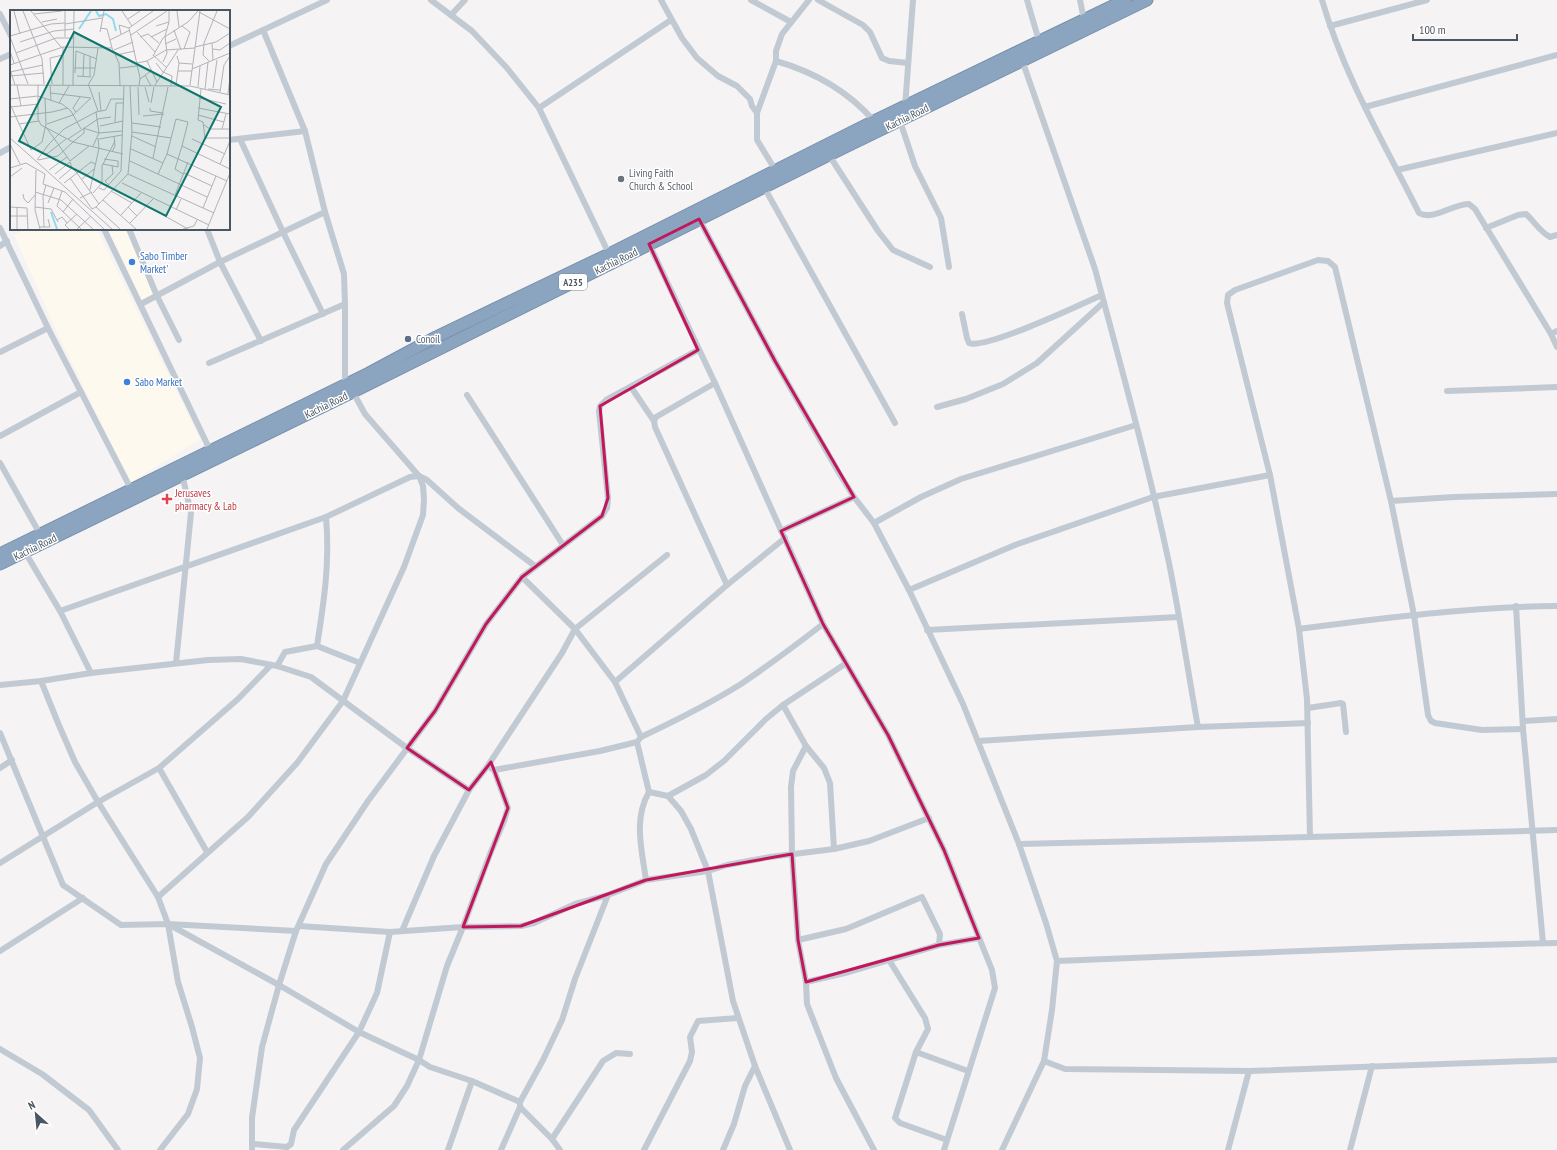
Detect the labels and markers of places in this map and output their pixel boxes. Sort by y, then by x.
place label: Living Faith Church & School [629,166,693,193]
marker: Living Faith Church & School [616,174,626,184]
place label: Sabo Timber Market' [140,249,187,276]
marker: Sabo Timber Market' [127,257,137,267]
place label: Conoil [416,332,440,346]
marker: Conoil [403,334,413,344]
place label: Sabo Market [135,375,182,389]
marker: Sabo Market [122,377,132,387]
place label: Jerusaves pharmacy & Lab [174,486,237,513]
marker: Jerusaves pharmacy & Lab [162,494,172,504]

